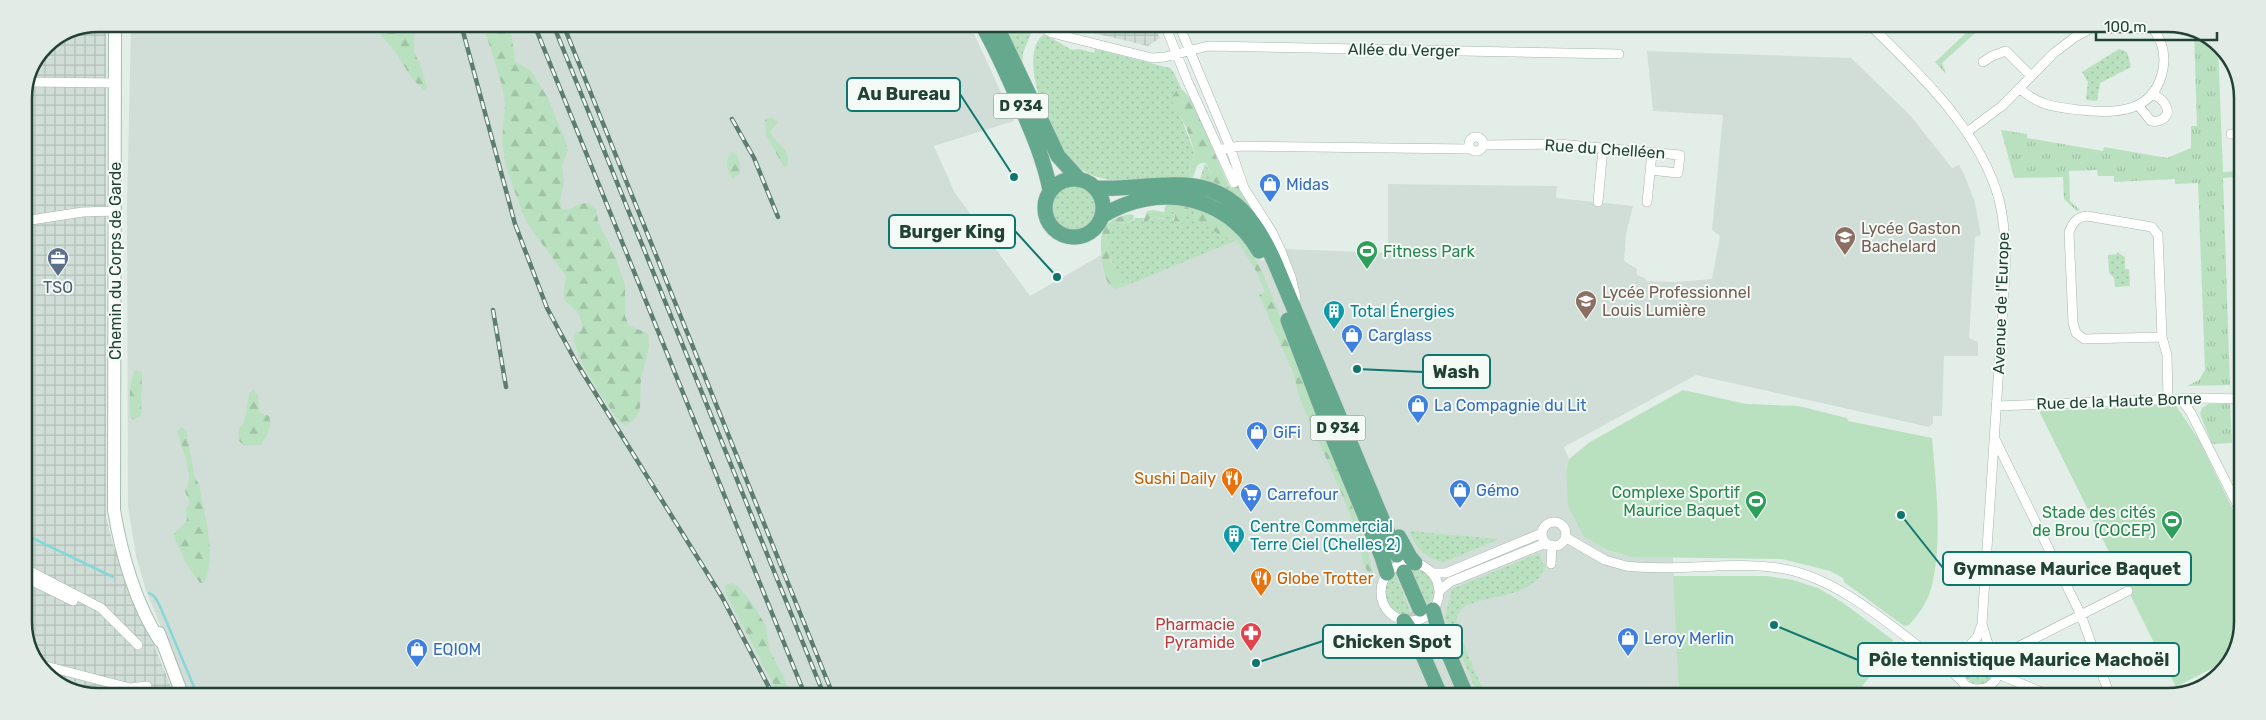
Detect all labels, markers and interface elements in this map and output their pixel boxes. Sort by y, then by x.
scale bar [2096,10,2217,42]
text: 100 m [2104,18,2146,36]
street label: Allée du Verger [1348,40,1460,60]
callout: Au Bureau [847,78,960,111]
text: Au Bureau [857,83,951,105]
road number: D 934 [994,94,1048,118]
street label: Rue du Chelléen [1544,135,1666,163]
street label: Chemin du Corps de Garde [106,162,125,360]
shop icon: Midas [1258,172,1282,203]
place label: Midas [1286,175,1329,194]
callout: Burger King [889,215,1015,248]
place label: Lycée Gaston Bachelard [1861,219,1961,256]
text: Burger King [899,221,1005,243]
school or university icon: Lycée Gaston Bachelard [1833,225,1857,256]
street label: Avenue de l'Europe [1989,231,2013,375]
sports icon: Fitness Park [1355,239,1379,270]
place label: Fitness Park [1383,242,1475,261]
office icon: TSO [46,246,70,277]
place label: TSO [43,278,73,297]
place label: Lycée Professionnel Louis Lumière [1602,283,1751,320]
school or university icon: Lycée Professionnel Louis Lumière [1574,289,1598,320]
building icon: Total Énergies [1322,299,1346,330]
place label: Total Énergies [1350,302,1455,321]
shop icon: Carglass [1340,323,1364,354]
place label: Carglass [1368,326,1432,345]
callout: Wash [1423,355,1490,388]
text: Wash [1433,361,1479,383]
street label: Rue de la Haute Borne [2036,389,2202,413]
shop icon: La Compagnie du Lit [1406,393,1430,424]
place label: La Compagnie du Lit [1434,396,1586,415]
road number: D 934 [1310,416,1366,440]
shop icon: GiFi [1245,420,1269,451]
place label: GiFi [1273,423,1301,442]
restaurant icon: Sushi Daily [1220,466,1244,497]
place label: Sushi Daily [1134,469,1216,488]
shop icon: Gémo [1448,478,1472,509]
place label: Gémo [1476,481,1519,500]
supermarket icon: Carrefour [1239,482,1263,513]
place label: Complexe Sportif Maurice Baquet [1611,483,1741,520]
place label: Carrefour [1267,485,1338,504]
sports icon: Complexe Sportif Maurice Baquet [1744,489,1768,520]
place label: Stade des cités de Brou (COCEP) [2032,503,2156,540]
sports icon: Stade des cités de Brou (COCEP) [2160,509,2184,540]
place label: Centre Commercial Terre Ciel (Chelles 2) [1250,517,1401,554]
building icon: Centre Commercial Terre Ciel (Chelles 2) [1222,523,1246,554]
callout: Gymnase Maurice Baquet [1943,552,2191,585]
text: Gymnase Maurice Baquet [1953,558,2181,580]
restaurant icon: Globe Trotter [1249,566,1273,597]
place label: Globe Trotter [1277,569,1374,588]
place label: Pharmacie Pyramide [1155,615,1235,652]
pharmacy icon: Pharmacie Pyramide [1239,621,1263,652]
callout: Chicken Spot [1323,625,1462,658]
shop icon: Leroy Merlin [1616,626,1640,657]
place label: Leroy Merlin [1644,629,1734,648]
text: Chicken Spot [1333,631,1451,653]
shop icon: EQIOM [405,637,429,668]
place label: EQIOM [433,640,481,659]
callout: Pôle tennistique Maurice Machoël [1858,643,2179,676]
text: Pôle tennistique Maurice Machoël [1869,649,2169,671]

